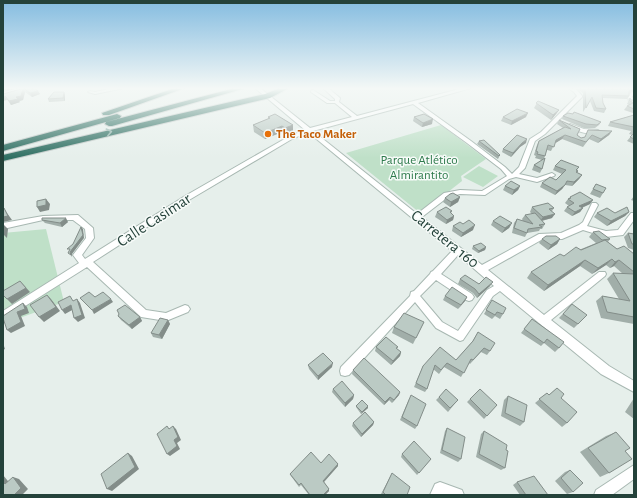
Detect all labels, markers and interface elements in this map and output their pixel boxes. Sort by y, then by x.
place label: The Taco Maker [276,128,357,141]
one-way arrow [106,129,112,137]
marker: The Taco Maker [263,129,273,139]
park label: Parque Atlético Almirantito [380,154,458,182]
street label: Calle Casimar [114,190,194,250]
street label: Carretera 160 [408,207,482,271]

